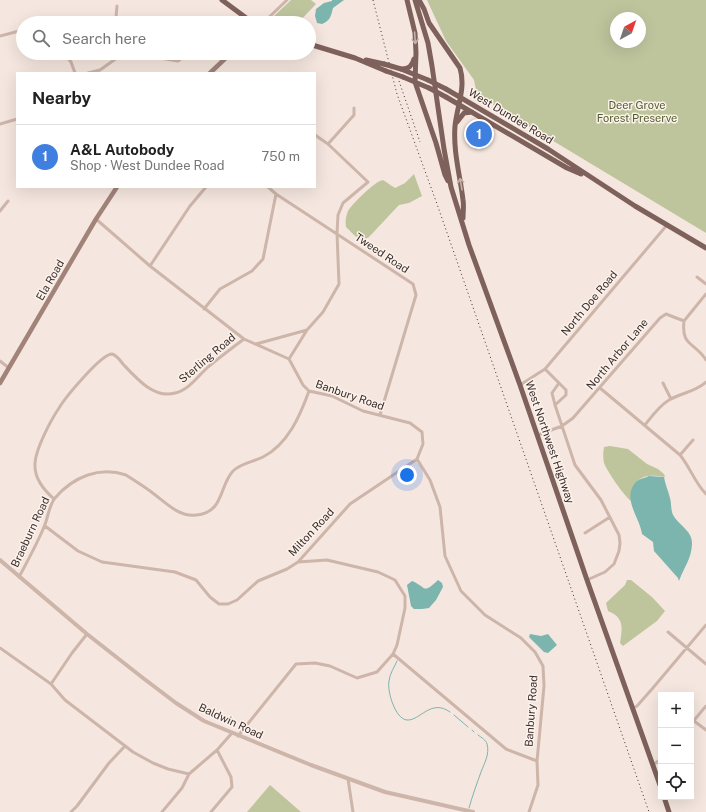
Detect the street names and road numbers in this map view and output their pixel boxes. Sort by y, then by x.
street label: West Dundee Road [466,86,556,146]
street label: Tweed Road [353,231,411,275]
street label: Ela Road [34,258,66,302]
street label: North Doe Road [558,268,620,338]
street label: North Arbor Lane [584,316,650,392]
street label: Sterling Road [176,331,238,385]
street label: Banbury Road [314,378,386,412]
street label: West Northwest Highway [523,379,577,505]
street label: Braeburn Road [8,495,52,569]
street label: Milton Road [286,506,336,558]
street label: Banbury Road [523,675,539,747]
street label: Baldwin Road [197,701,265,741]

